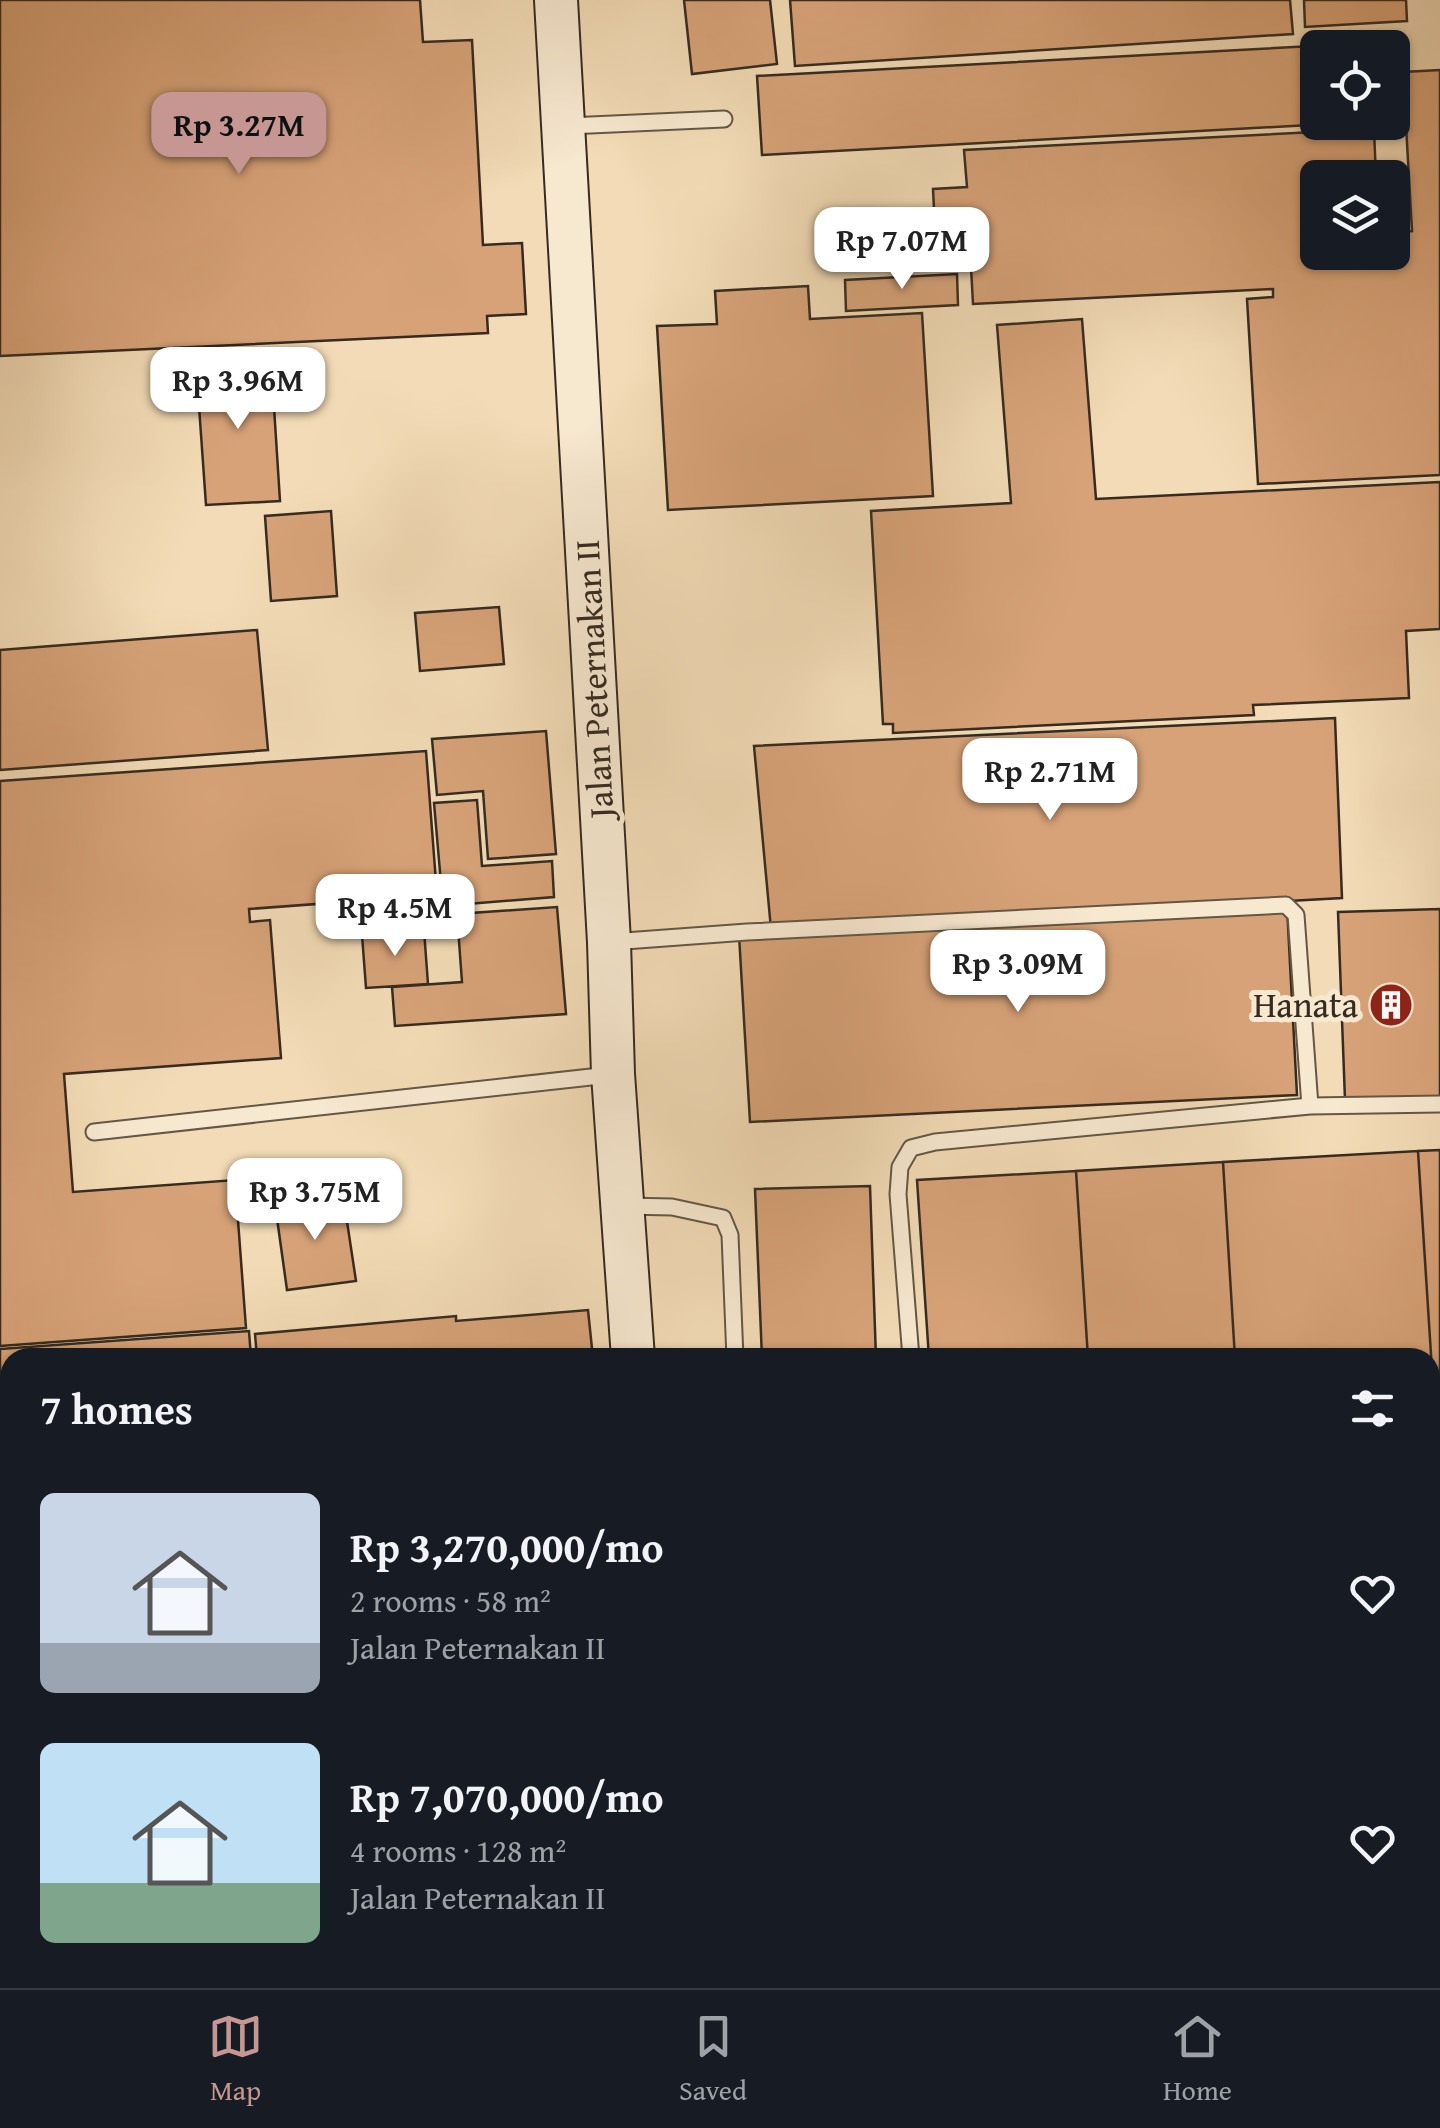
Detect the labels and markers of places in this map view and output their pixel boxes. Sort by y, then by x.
pin: Rp 3.27M [136,92,342,177]
pin: Rp 7.07M [799,207,1005,292]
pin: Rp 3.96M [135,347,341,432]
pin: Rp 2.71M [947,738,1153,823]
pin: Rp 4.5M [303,874,487,959]
pin: Rp 3.09M [915,930,1121,1015]
place label: Hanata [1253,979,1358,1030]
building icon: Hanata [1368,982,1414,1028]
pin: Rp 3.75M [212,1158,418,1243]

